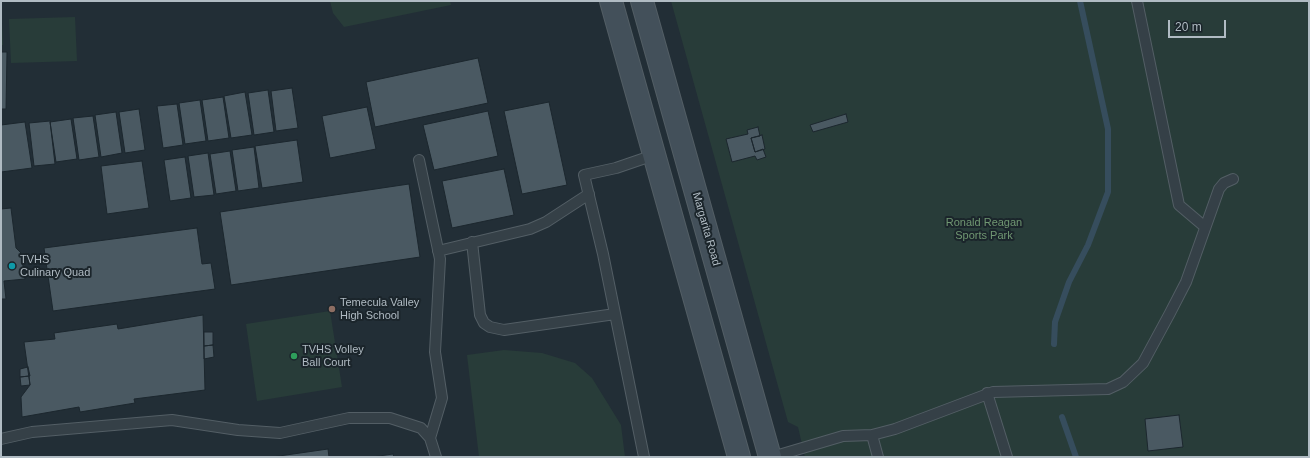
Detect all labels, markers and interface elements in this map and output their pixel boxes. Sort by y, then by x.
scale bar [1170,12,1228,38]
text: 20 m [1175,20,1202,34]
street label: Margarita Road [689,191,723,267]
park label: Ronald Reagan Sports Park [946,216,1022,242]
place label: TVHS Culinary Quad [20,253,90,279]
marker: TVHS Culinary Quad [7,261,17,271]
place label: Temecula Valley High School [340,296,419,322]
marker: Temecula Valley High School [327,304,337,314]
place label: TVHS Volley Ball Court [302,343,364,369]
marker: TVHS Volley Ball Court [289,351,299,361]

